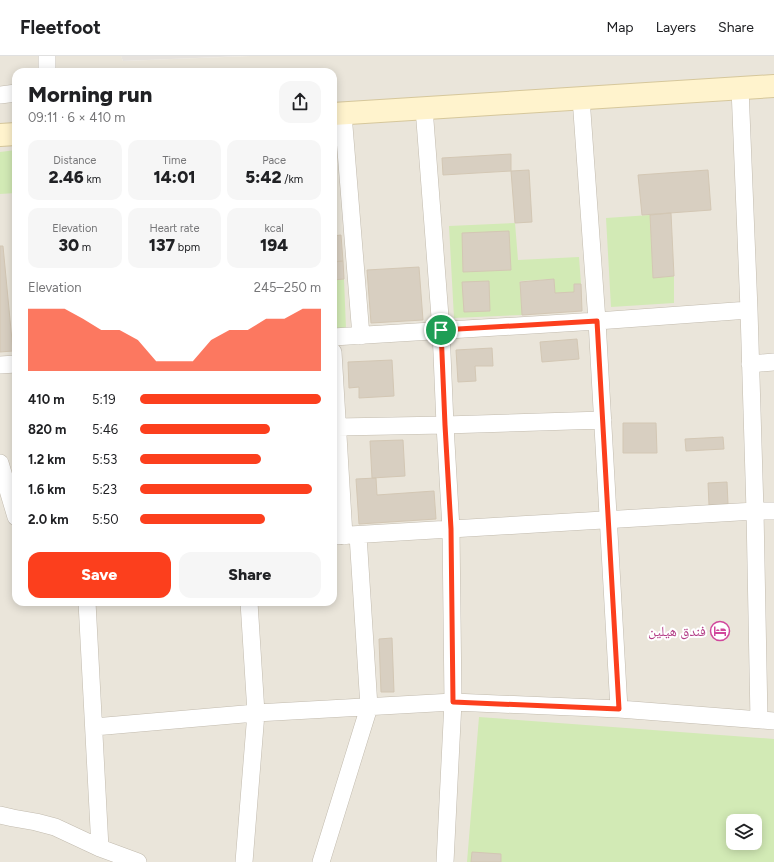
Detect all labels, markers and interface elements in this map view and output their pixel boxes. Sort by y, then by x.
text: Fleetfoot [20,16,101,39]
text: Map [606,19,634,36]
text: Layers [656,19,696,36]
text: Share [718,19,754,36]
text: Morning run [28,81,152,108]
button: share [279,81,321,123]
text: 09:11 · 6 × 410 m [28,110,125,125]
text: Distance [53,154,96,167]
text: Time [162,154,186,167]
text: Pace [262,154,286,167]
text: 2.46 [48,167,84,187]
text: 14:01 [154,167,195,187]
text: 5:42 [245,167,281,187]
text: km [84,173,101,186]
text: /km [281,173,303,186]
text: Elevation [52,222,97,235]
text: Heart rate [150,222,199,235]
text: kcal [265,222,284,235]
text: 30 [58,235,79,255]
text: 137 [149,235,175,255]
text: 194 [260,235,288,255]
text: m [79,241,91,254]
text: bpm [175,241,200,254]
text: Elevation [28,280,81,295]
text: 245–250 m [254,280,321,295]
pin [424,313,458,347]
icon: arrive [430,319,452,341]
text: 410 m [28,392,65,407]
text: 5:19 [92,392,116,407]
text: 820 m [28,422,66,437]
text: 5:46 [92,422,118,437]
text: 1.2 km [28,452,66,467]
text: 5:53 [92,452,117,467]
text: 1.6 km [28,482,66,497]
text: 5:23 [92,482,117,497]
text: 2.0 km [28,512,69,527]
text: 5:50 [92,512,119,527]
button: Save [28,552,171,598]
button: Share [179,552,321,598]
hotel icon: فندق هيلين [709,620,731,642]
place label: فندق هيلين [648,623,706,640]
map controls [726,814,762,850]
button: layers [726,814,762,850]

